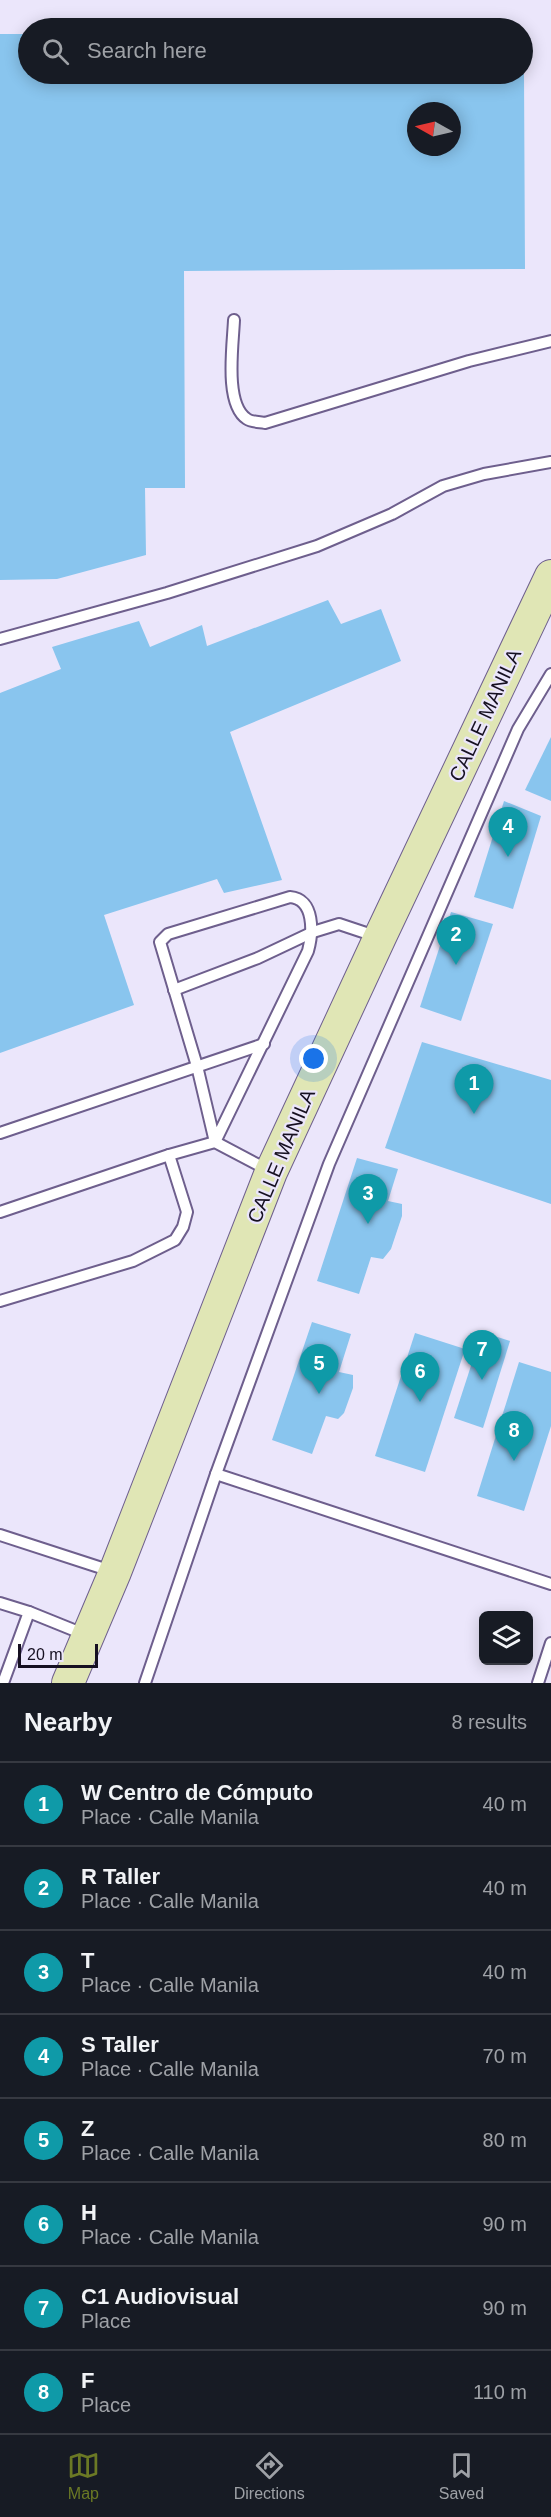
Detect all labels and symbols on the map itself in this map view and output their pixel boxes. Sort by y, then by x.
north arrow [407,102,461,156]
street label: CALLE MANILA [445,645,526,785]
pin: 4 [488,808,528,857]
pin: 2 [436,916,476,965]
your location [299,1044,328,1073]
pin: 1 [454,1064,494,1114]
street label: CALLE MANILA [243,1085,319,1226]
pin: 3 [348,1174,388,1224]
pin: 7 [462,1330,502,1380]
pin: 5 [300,1344,338,1394]
pin: 6 [400,1352,440,1402]
pin: 8 [494,1412,534,1461]
scale bar [18,1641,98,1668]

